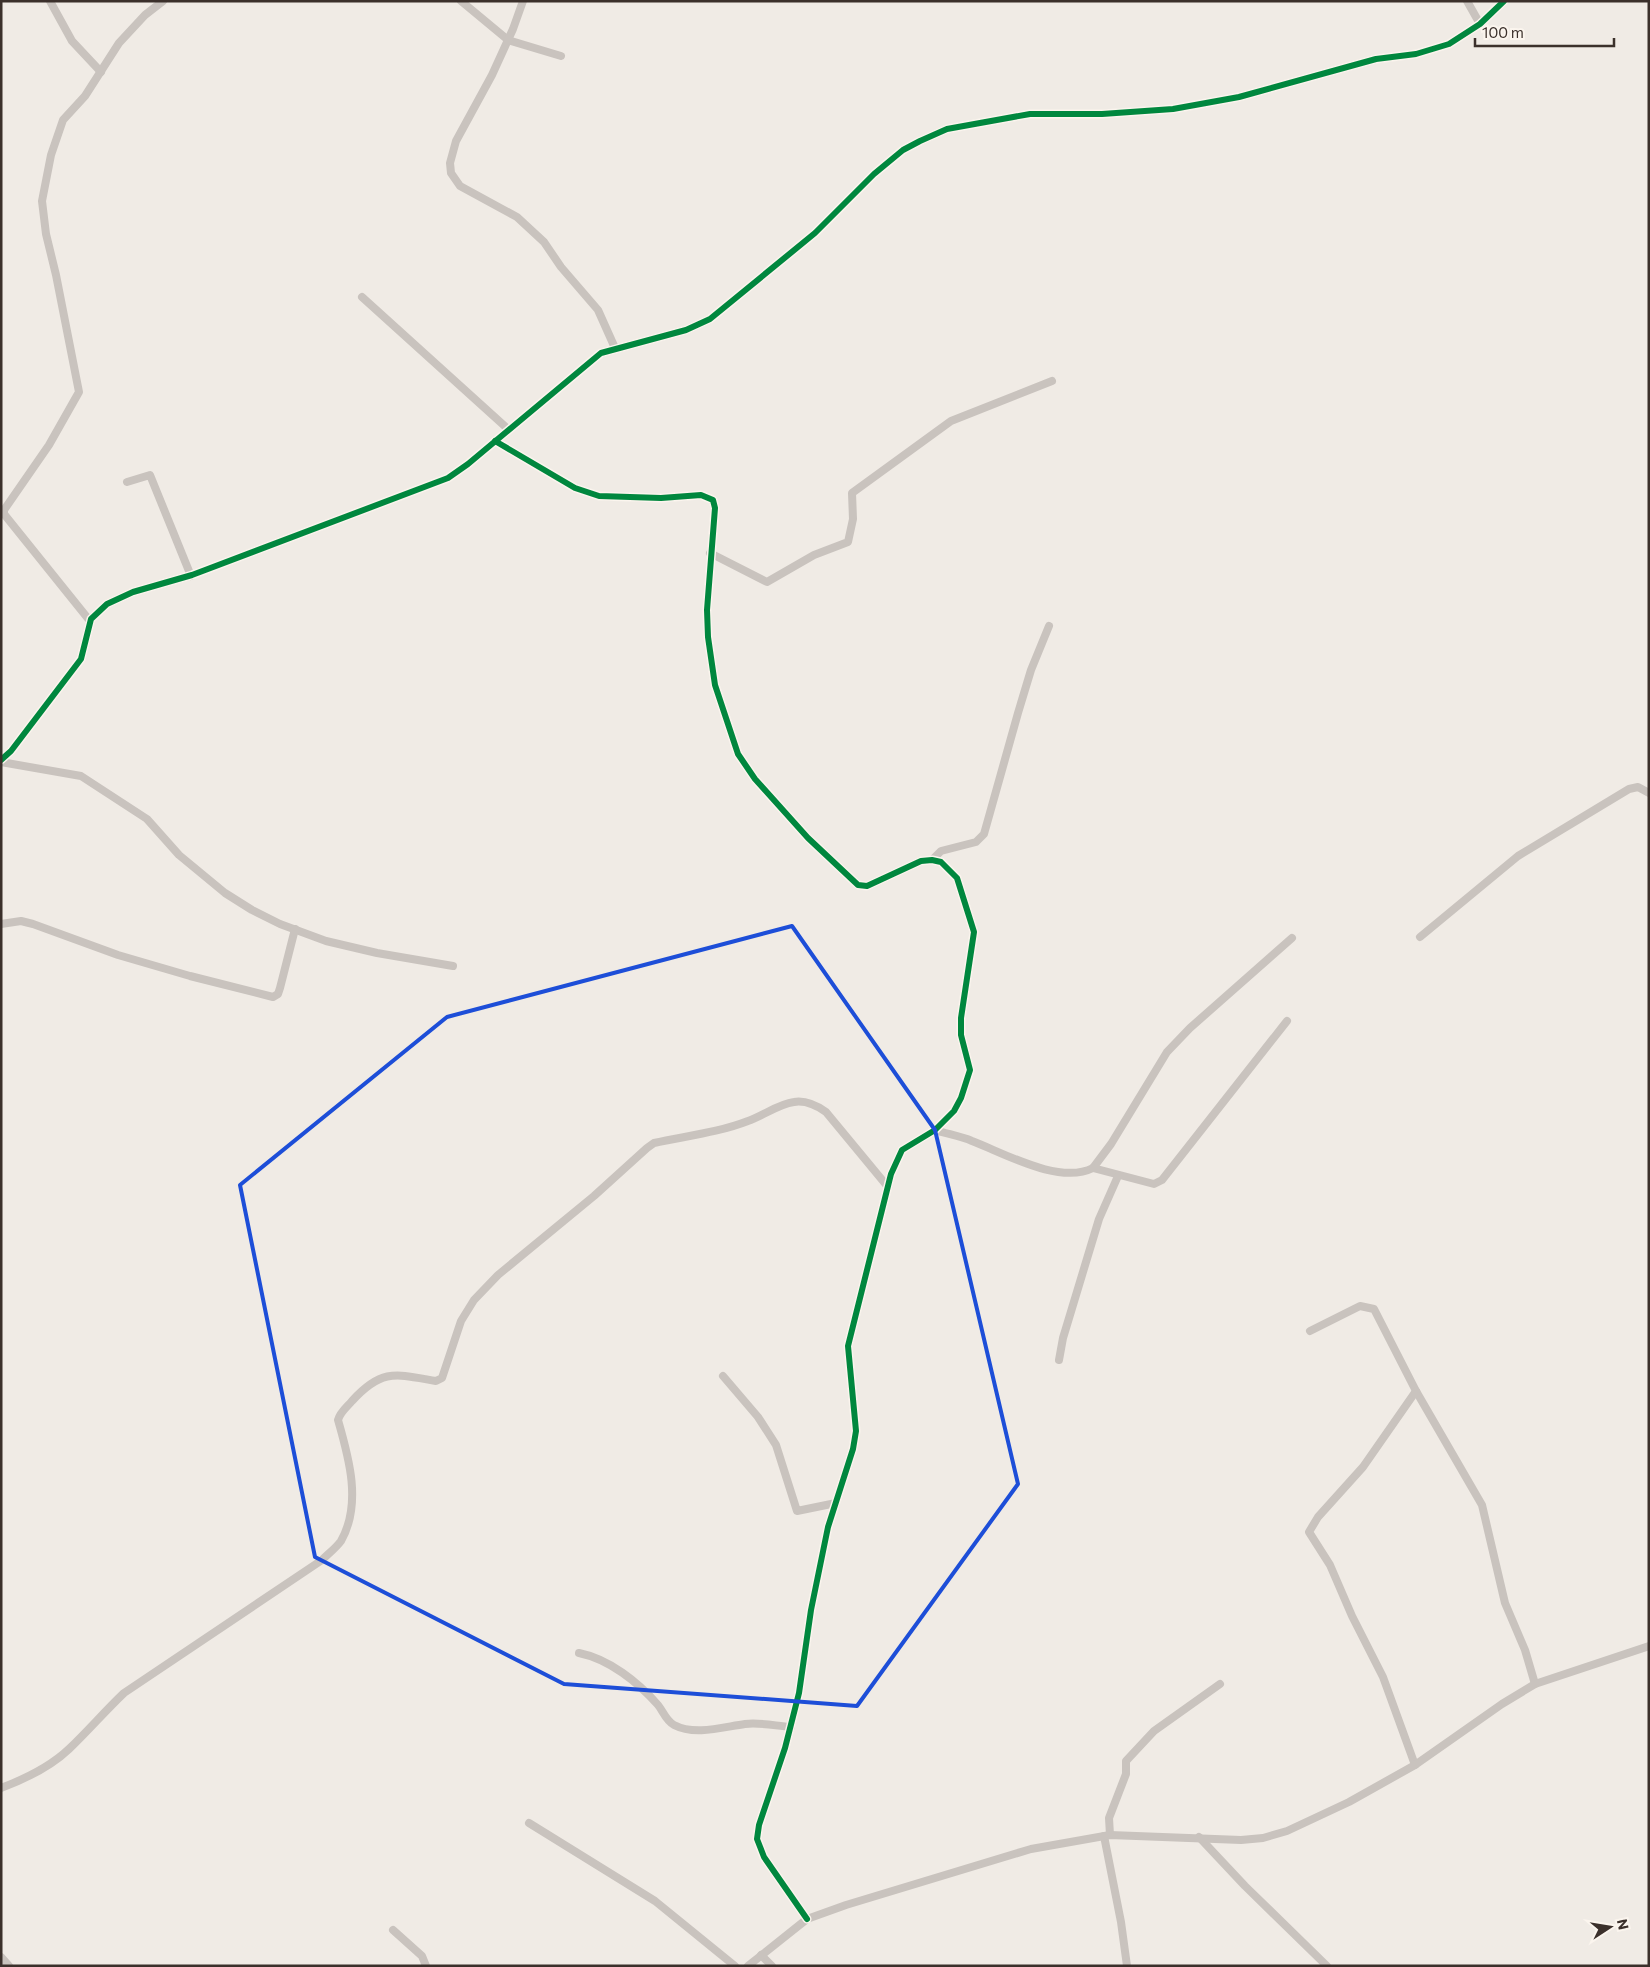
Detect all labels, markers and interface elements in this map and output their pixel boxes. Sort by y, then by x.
scale bar [1475,15,1614,47]
text: 100 m [1482,23,1524,41]
north arrow [1585,1902,1635,1952]
text: N [1614,1917,1633,1931]

